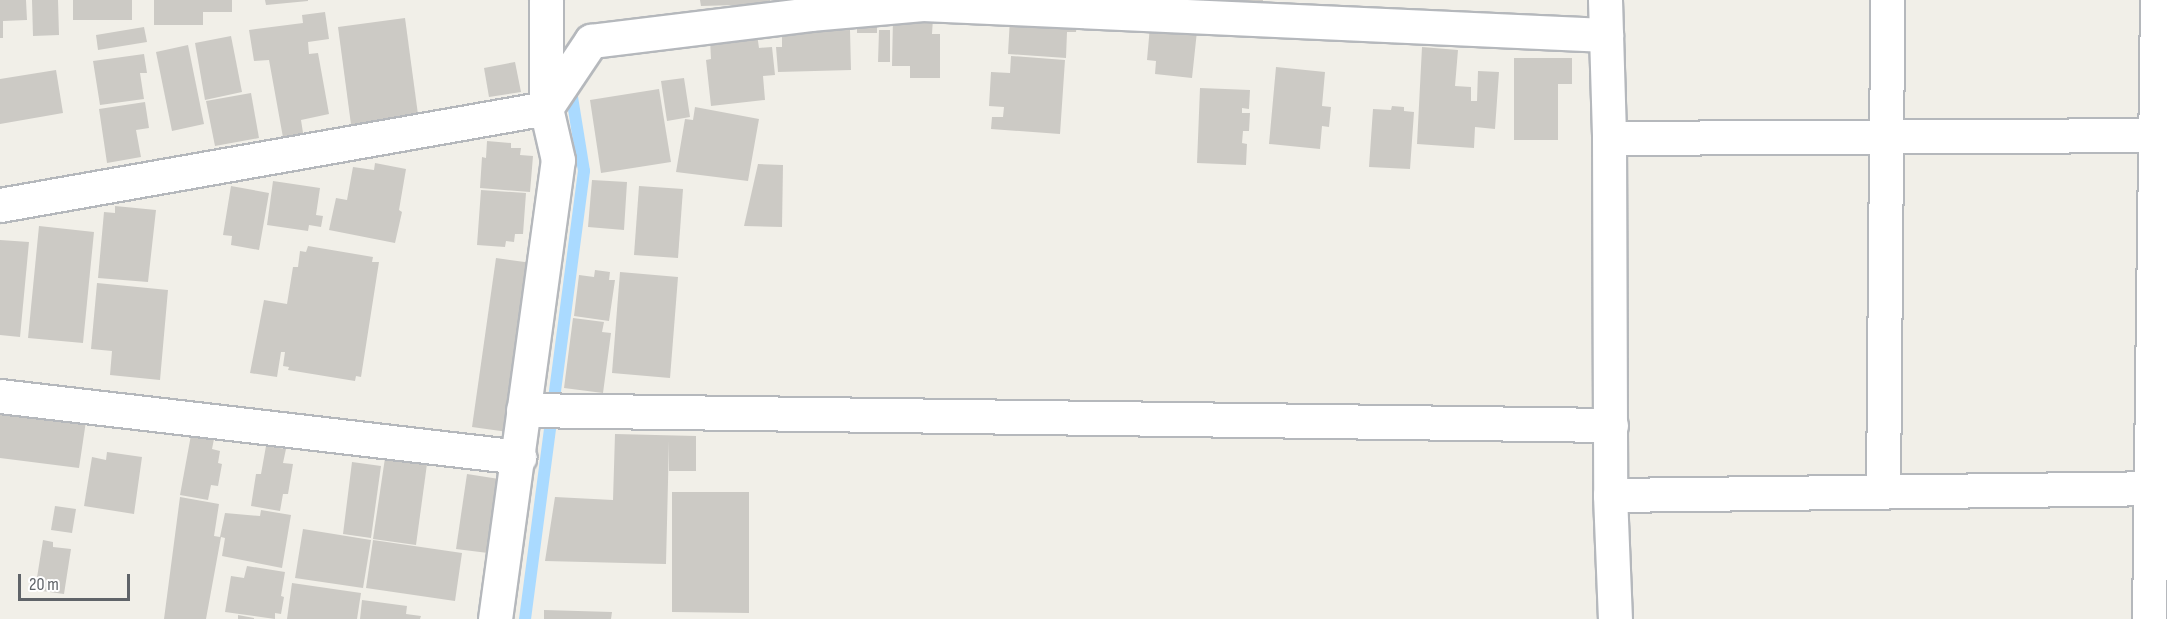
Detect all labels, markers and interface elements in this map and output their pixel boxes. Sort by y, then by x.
scale bar [21,562,134,600]
text: 20 m [29,574,59,595]

